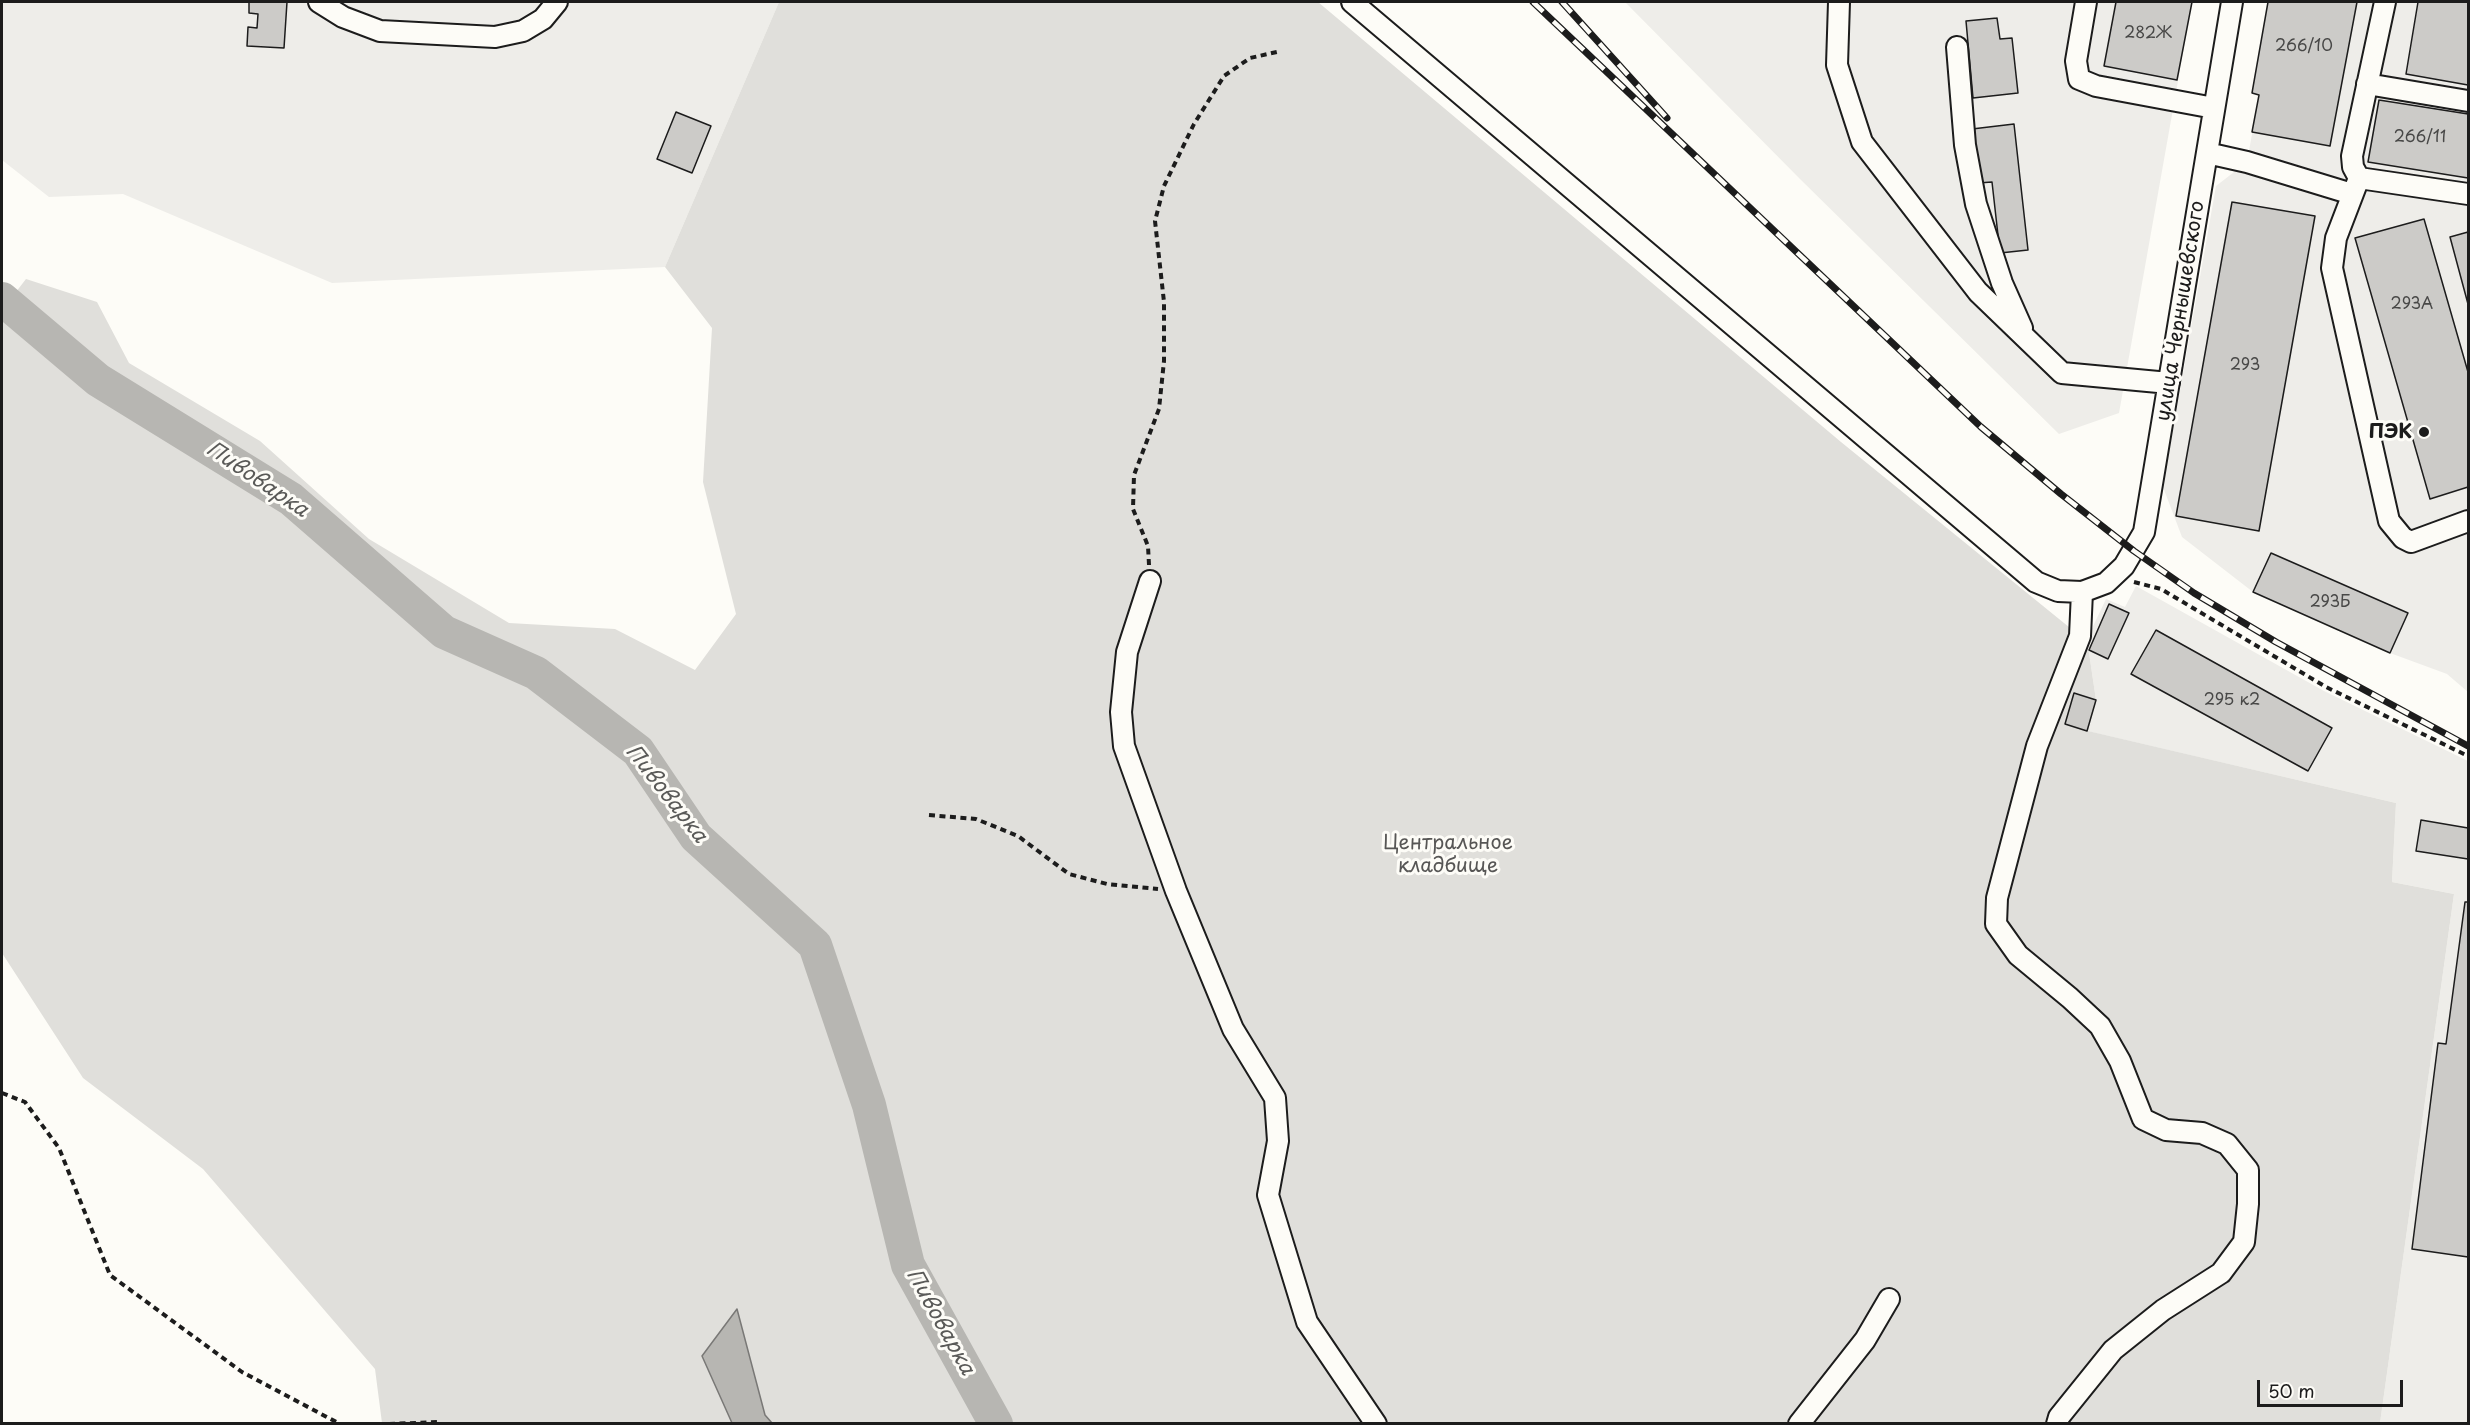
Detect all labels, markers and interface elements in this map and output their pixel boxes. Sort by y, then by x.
house number: 282Ж [2124,24,2172,44]
house number: 266/10 [2275,37,2333,57]
house number: 266/11 [2394,128,2446,148]
street label: улица Чернышевского [2152,199,2210,423]
house number: 293А [2391,295,2433,315]
house number: 293 [2230,356,2260,376]
place label: ПЭК [2369,420,2412,444]
marker: ПЭК [2417,425,2431,439]
water label: Пивоварка [201,437,313,523]
house number: 293Б [2310,593,2350,613]
house number: 295 к2 [2204,691,2260,711]
water label: Пивоварка [620,740,712,848]
park label: Центральное кладбище [1383,831,1513,878]
water label: Пивоварка [901,1265,979,1379]
scale bar [2260,1368,2406,1406]
text: 50 m [2268,1377,2315,1404]

